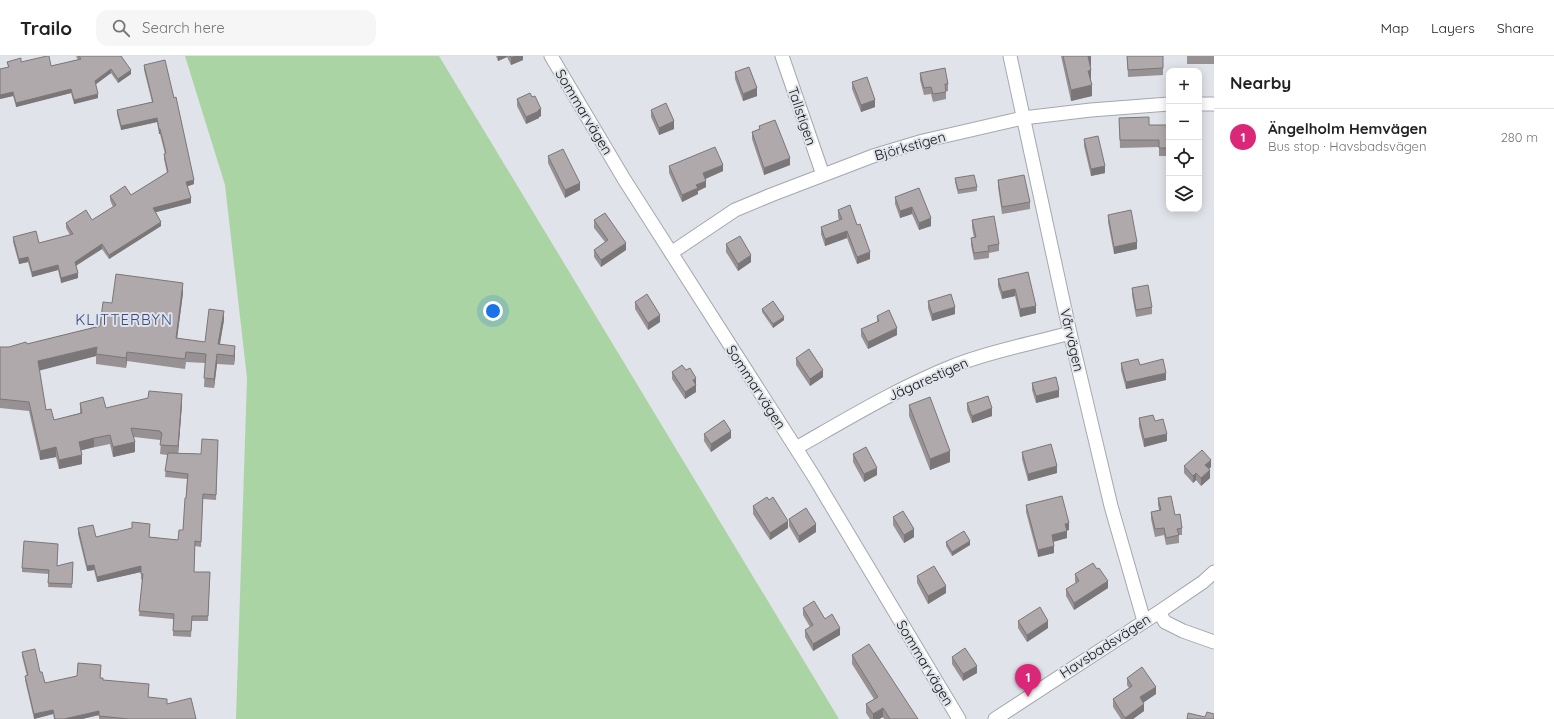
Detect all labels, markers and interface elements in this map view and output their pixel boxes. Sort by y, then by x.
search box [96,10,376,46]
text: Trailo [20,16,72,40]
icon: search [110,17,132,39]
text: Search here [142,18,225,37]
text: Map [1380,19,1409,37]
text: Layers [1431,19,1475,37]
text: Share [1497,19,1534,37]
street label: Sommarvägen [551,66,617,158]
map controls [1166,68,1202,212]
button: + [1166,68,1202,104]
text: Nearby [1230,72,1291,93]
street label: Tallstigen [784,84,820,148]
button: − [1166,104,1202,140]
text: Ängelholm Hemvägen [1268,119,1427,138]
street label: Björkstigen [872,127,948,165]
text: 1 [1240,129,1246,145]
text: 280 m [1501,129,1538,145]
text: Bus stop · Havsbadsvägen [1268,138,1426,154]
button: locate [1166,140,1202,176]
button: layers [1166,176,1202,212]
your location [483,301,503,321]
street label: Vårvägen [1056,307,1088,373]
district label: KLITTERBYN [75,310,173,329]
street label: Sommarvägen [722,342,790,432]
street label: Jägarestigen [885,353,971,405]
street label: Havsbadsvägen [1056,610,1154,682]
street label: Sommarvägen [892,617,958,709]
pin: 1 [1015,664,1041,697]

